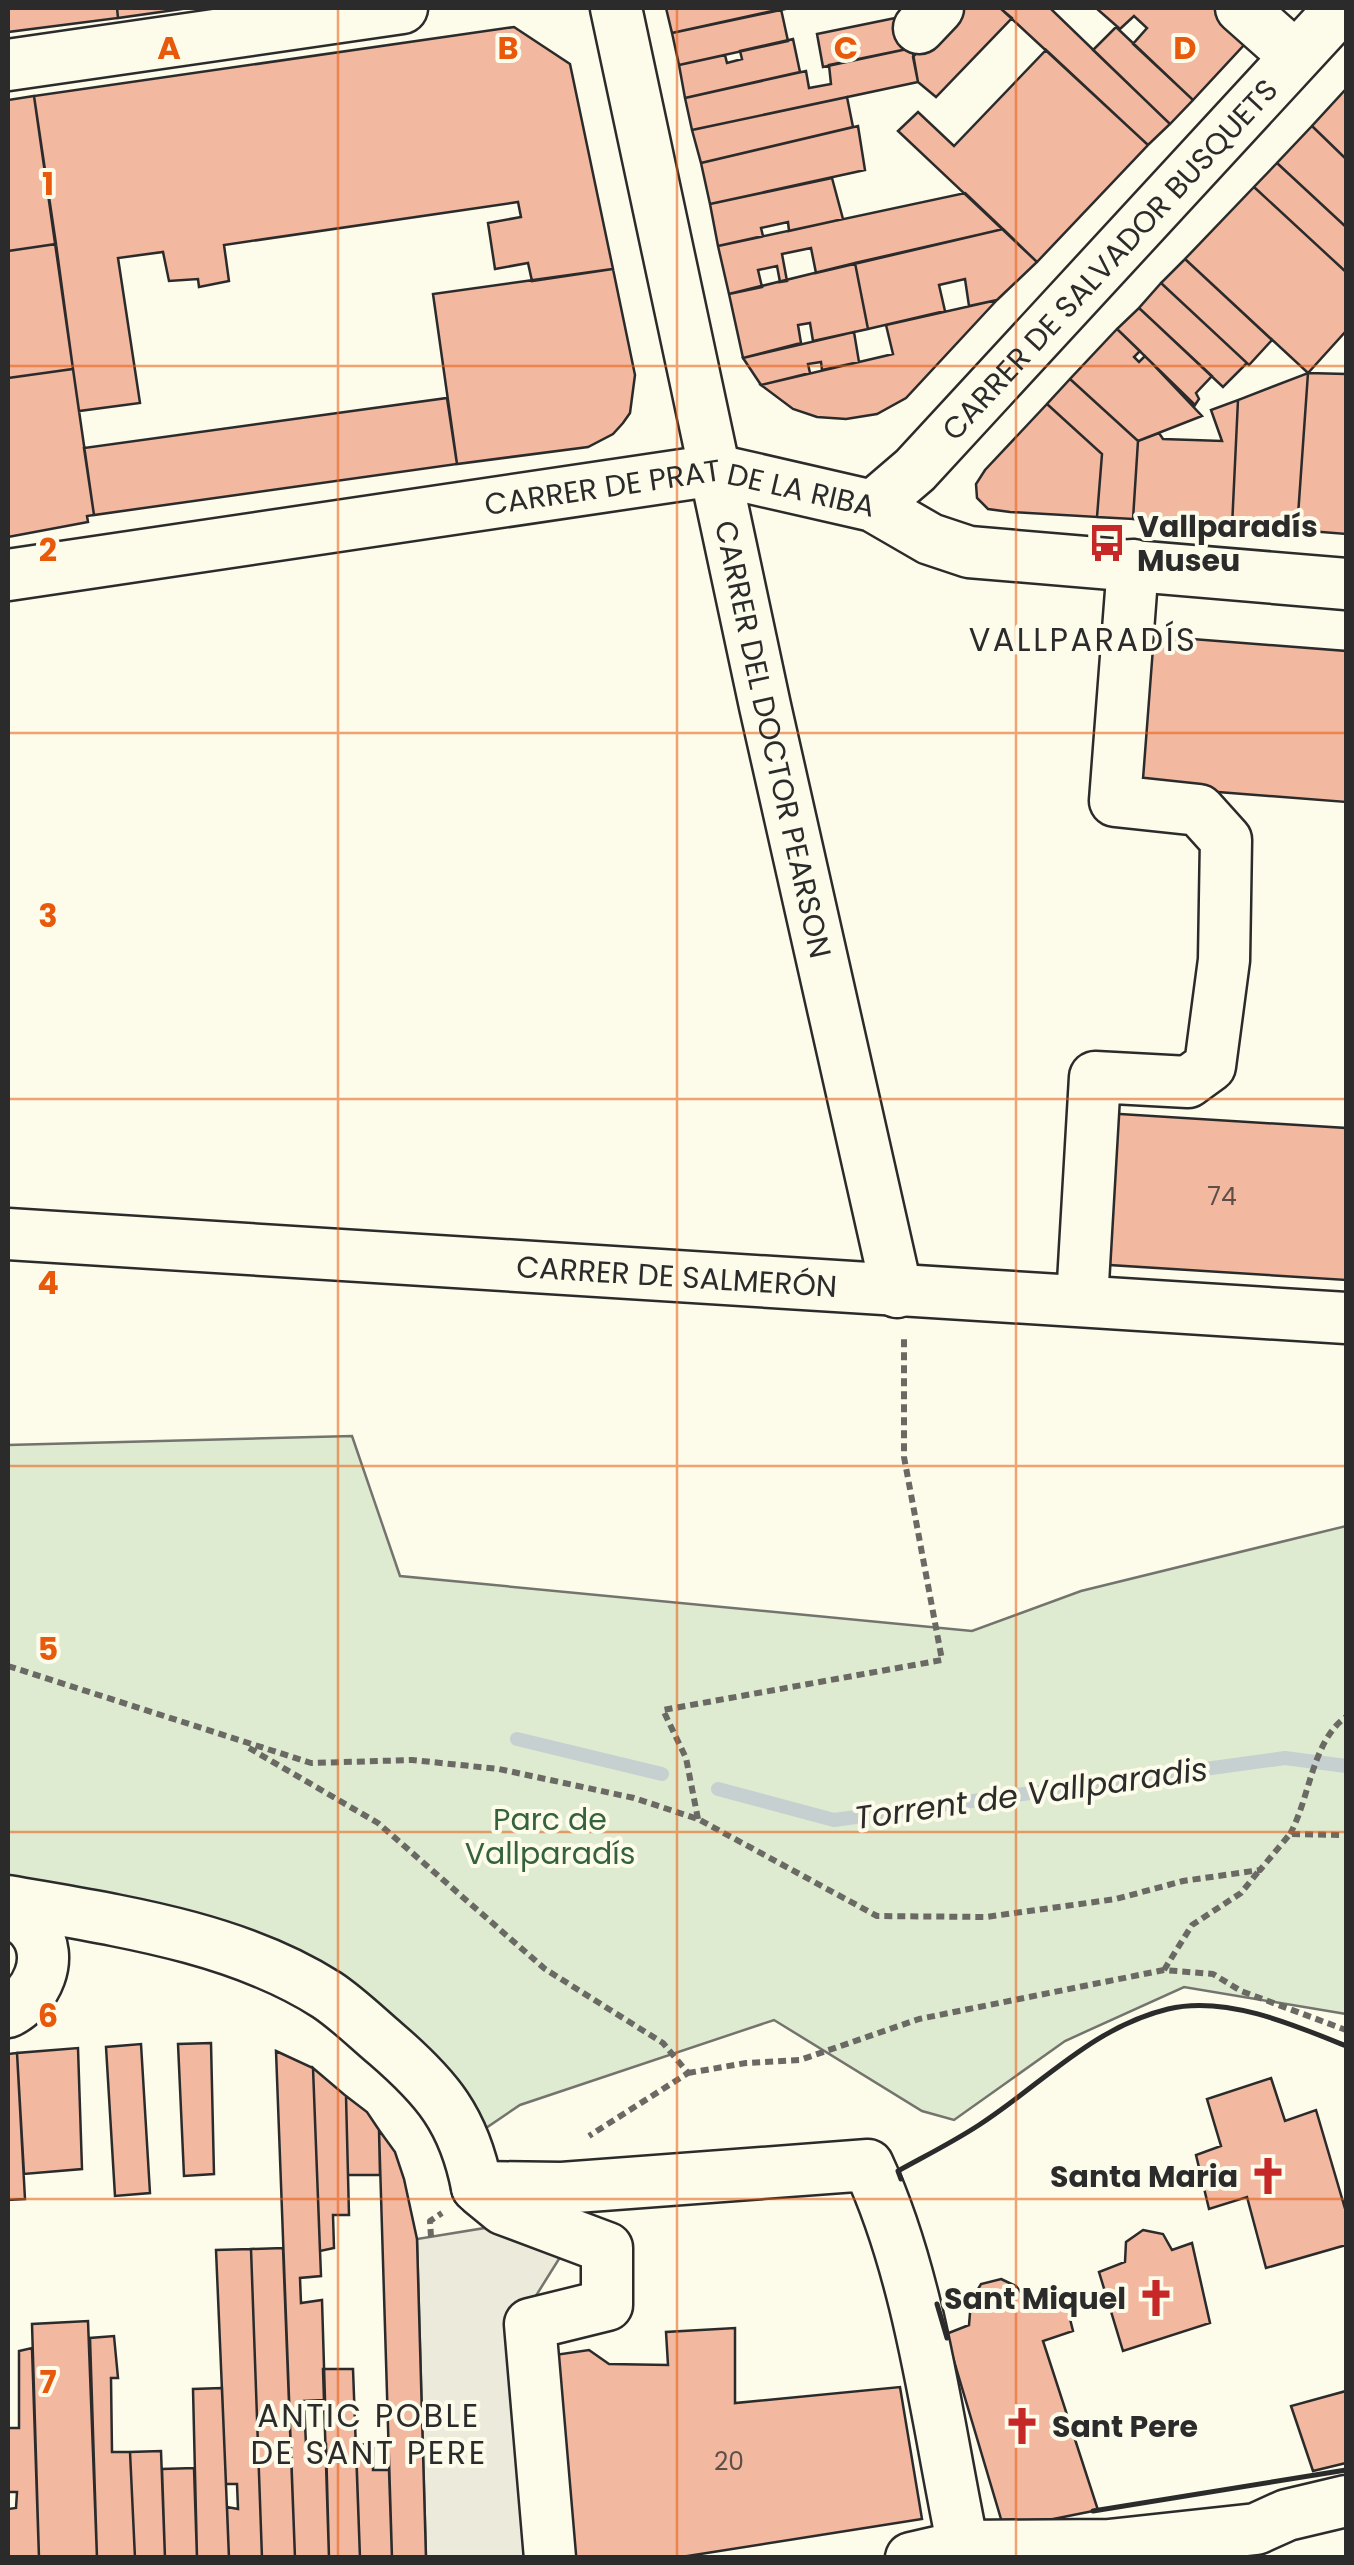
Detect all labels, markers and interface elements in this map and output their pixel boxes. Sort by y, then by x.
text: A [157,25,181,70]
text: B [497,25,519,70]
text: C [834,25,858,70]
text: D [1173,25,1197,70]
street label: CARRER DE SALVADOR BUSQUETS [932,69,1287,450]
text: 1 [42,161,54,206]
street label: CARRER DE PRAT DE LA RIBA [481,448,879,527]
place label: Vallparadís Museu [1137,505,1318,582]
street label: CARRER DEL DOCTOR PEARSON [704,517,843,962]
bus stop icon: Vallparadís Museu [1086,522,1128,564]
text: 2 [39,527,57,572]
district label: VALLPARADÍS [969,617,1197,662]
text: 3 [38,893,58,938]
house number: 74 [1207,1179,1237,1214]
street label: CARRER DE SALMERÓN [515,1244,838,1308]
text: 4 [37,1260,59,1305]
text: 5 [38,1626,58,1671]
water label: Torrent de Vallparadis [851,1746,1211,1840]
park label: Parc de Vallparadís [465,1798,635,1875]
text: 6 [38,1993,58,2038]
place label: Santa Maria [1050,2155,1238,2198]
church icon: Santa Maria [1247,2155,1289,2197]
place label: Sant Miquel [944,2277,1126,2320]
church icon: Sant Miquel [1135,2277,1177,2319]
text: 7 [39,2359,57,2404]
district label: ANTIC POBLE DE SANT PERE [250,2393,488,2475]
church icon: Sant Pere [1001,2405,1043,2447]
place label: Sant Pere [1052,2405,1198,2448]
house number: 20 [714,2444,744,2479]

